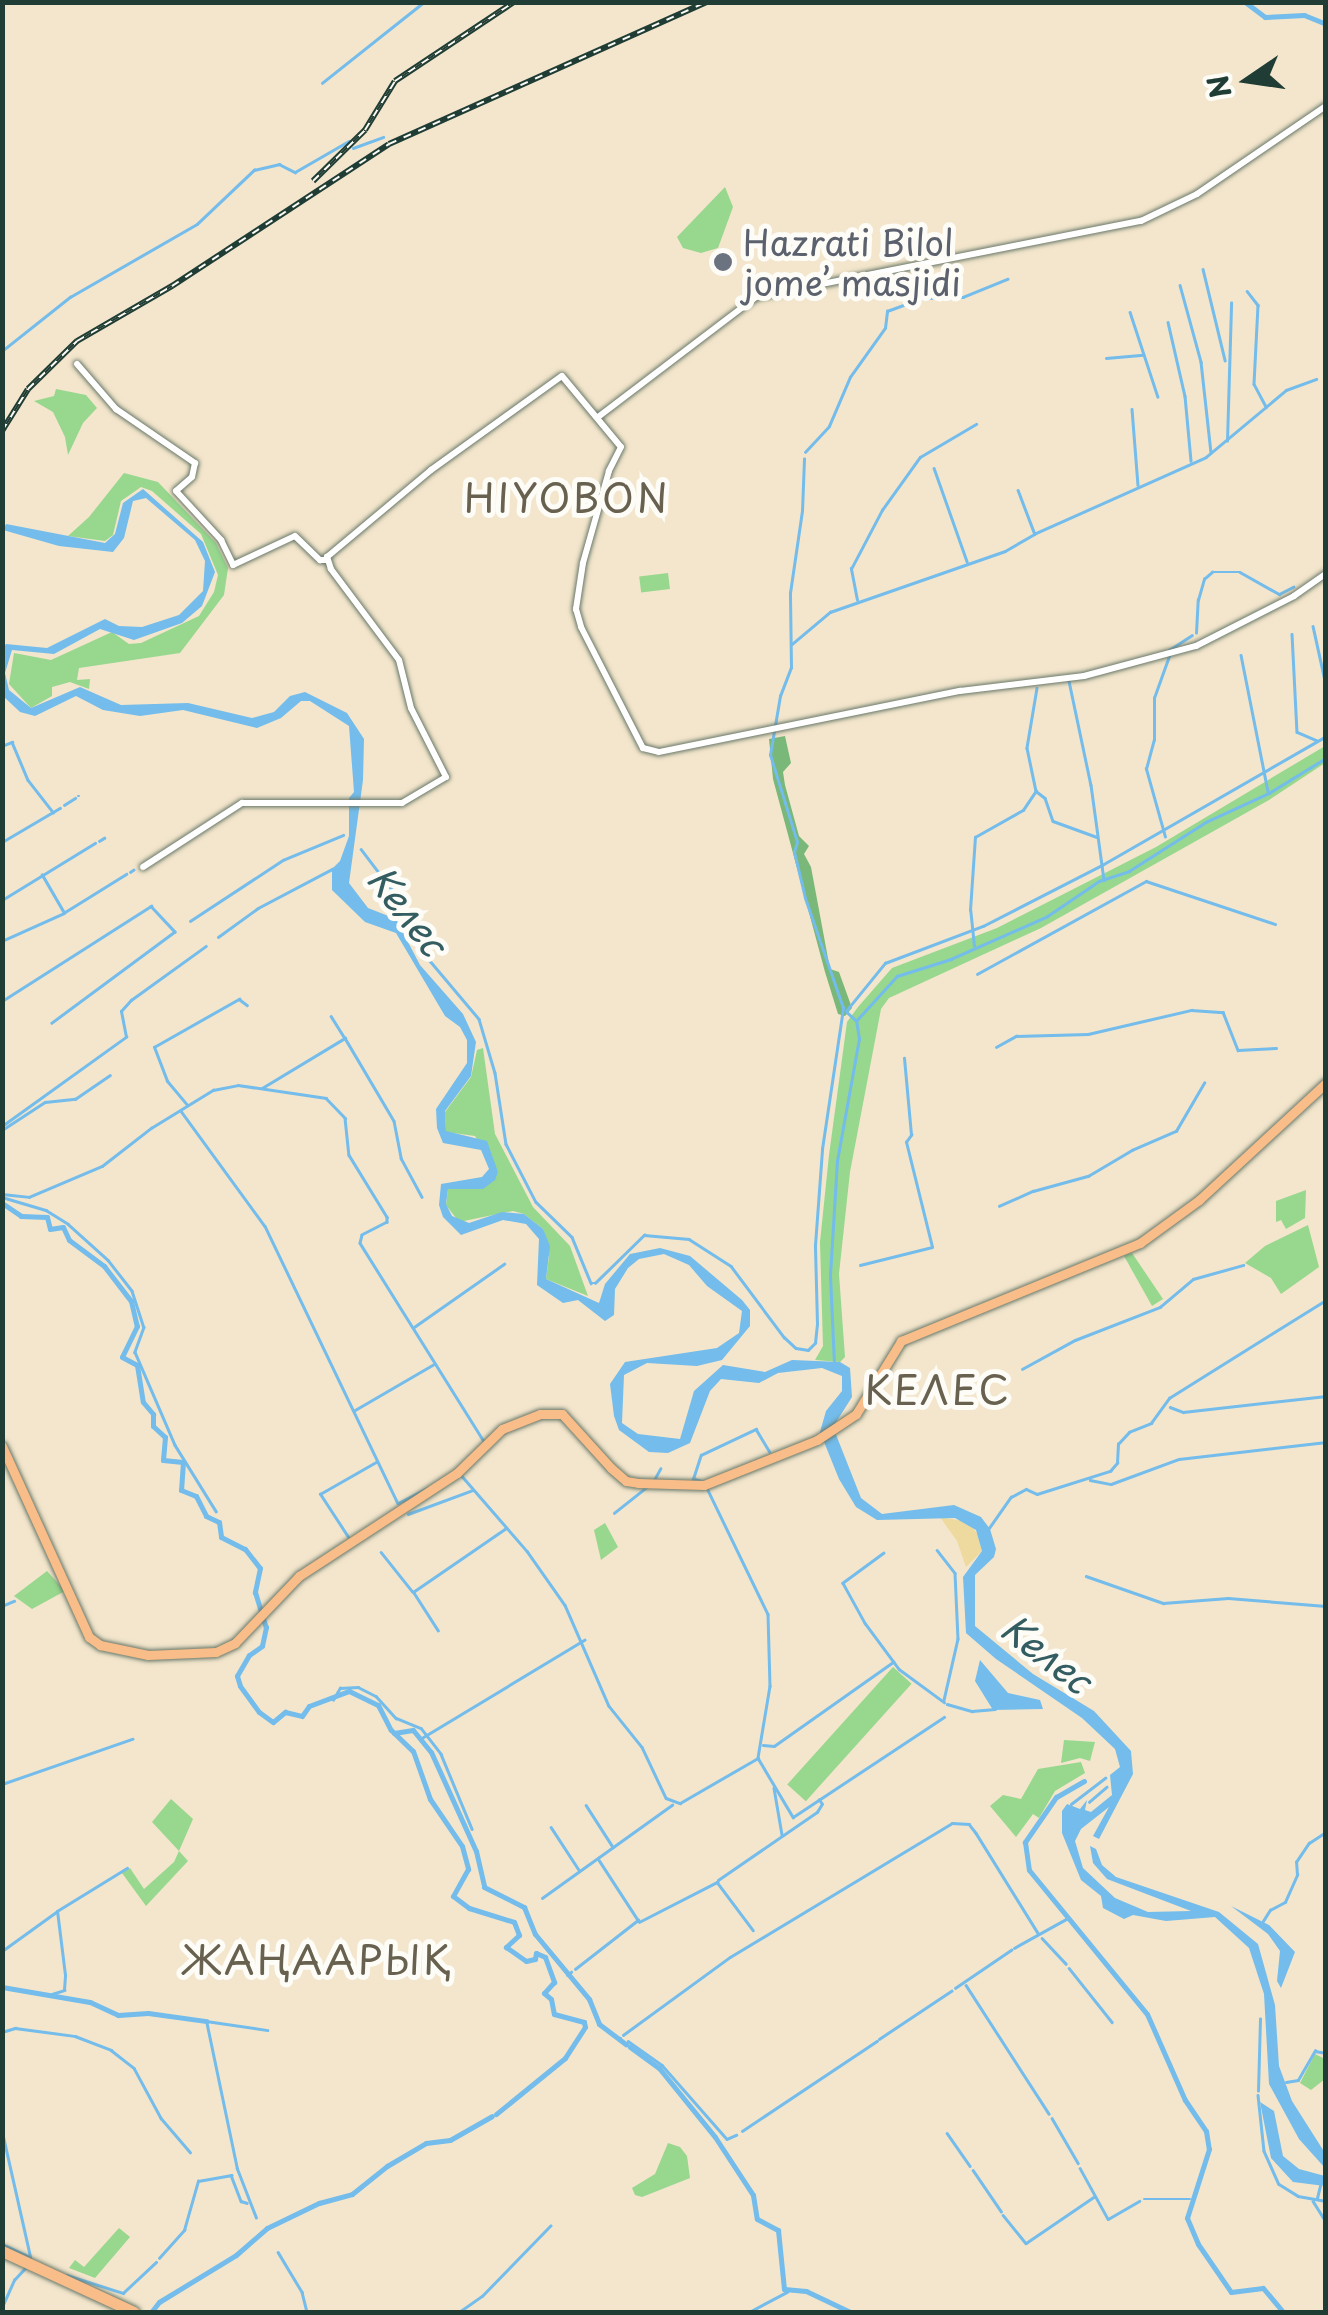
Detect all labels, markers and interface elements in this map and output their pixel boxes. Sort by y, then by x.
north arrow [1198,30,1298,130]
text: N [1195,71,1242,103]
place label: Hazrati Bilol jome’ masjidi [743,221,963,303]
marker: Hazrati Bilol jome’ masjidi [712,251,734,273]
district label: HIYOBON [465,473,669,521]
water label: Келес [359,856,457,964]
district label: КЕЛЕС [865,1365,1011,1413]
water label: Келес [993,1604,1101,1702]
district label: ЖАҢААРЫҚ [183,1935,451,1983]

